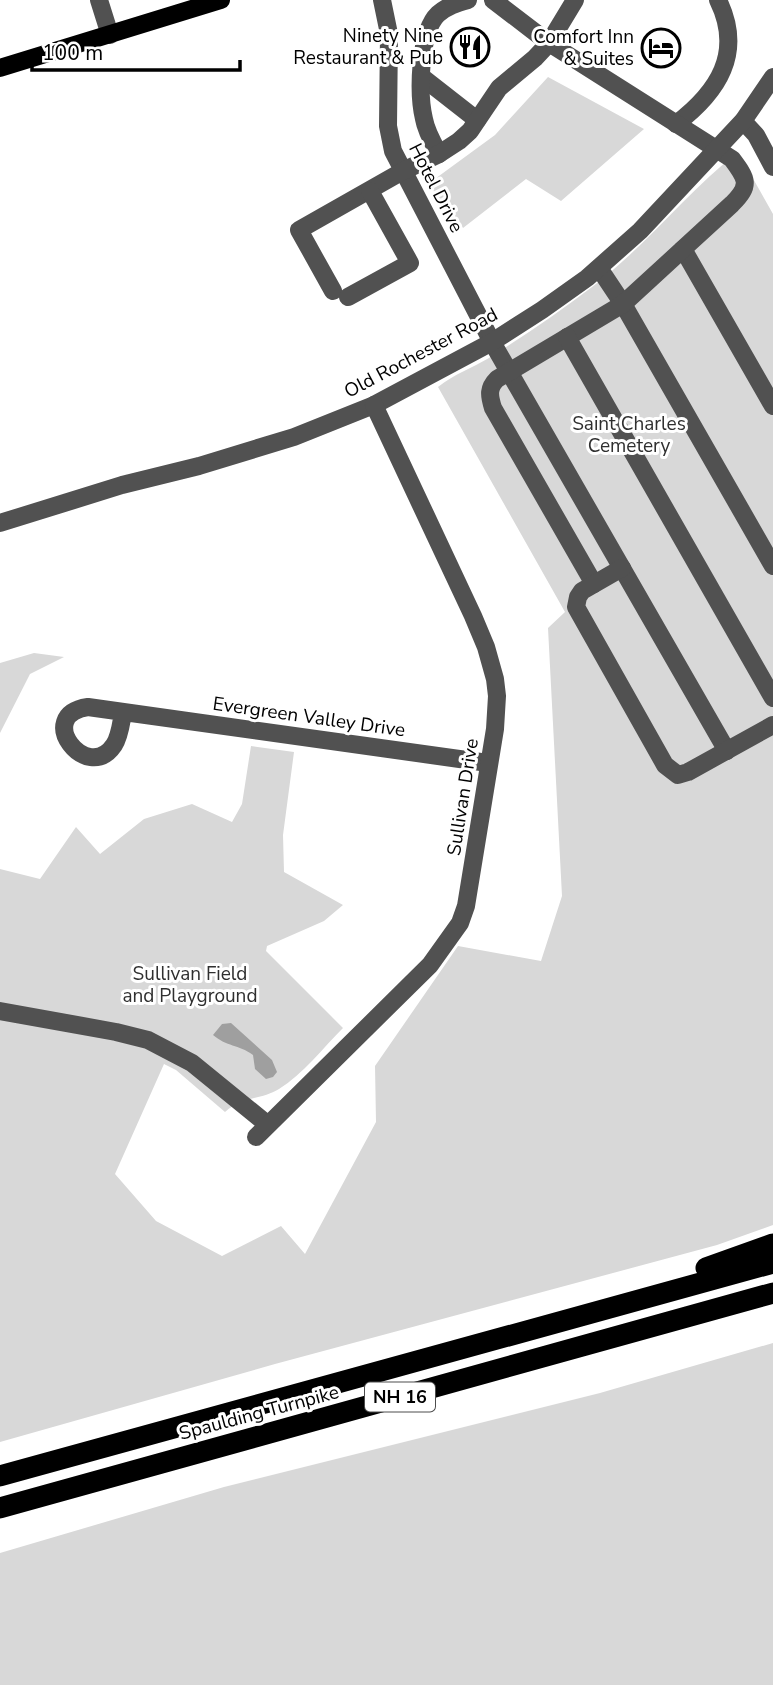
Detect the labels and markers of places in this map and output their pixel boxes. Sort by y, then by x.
place label: Ninety Nine Restaurant & Pub [293,23,443,71]
place label: Comfort Inn & Suites [533,24,634,72]
restaurant icon: Ninety Nine Restaurant & Pub [449,26,491,68]
hotel icon: Comfort Inn & Suites [640,27,682,69]

